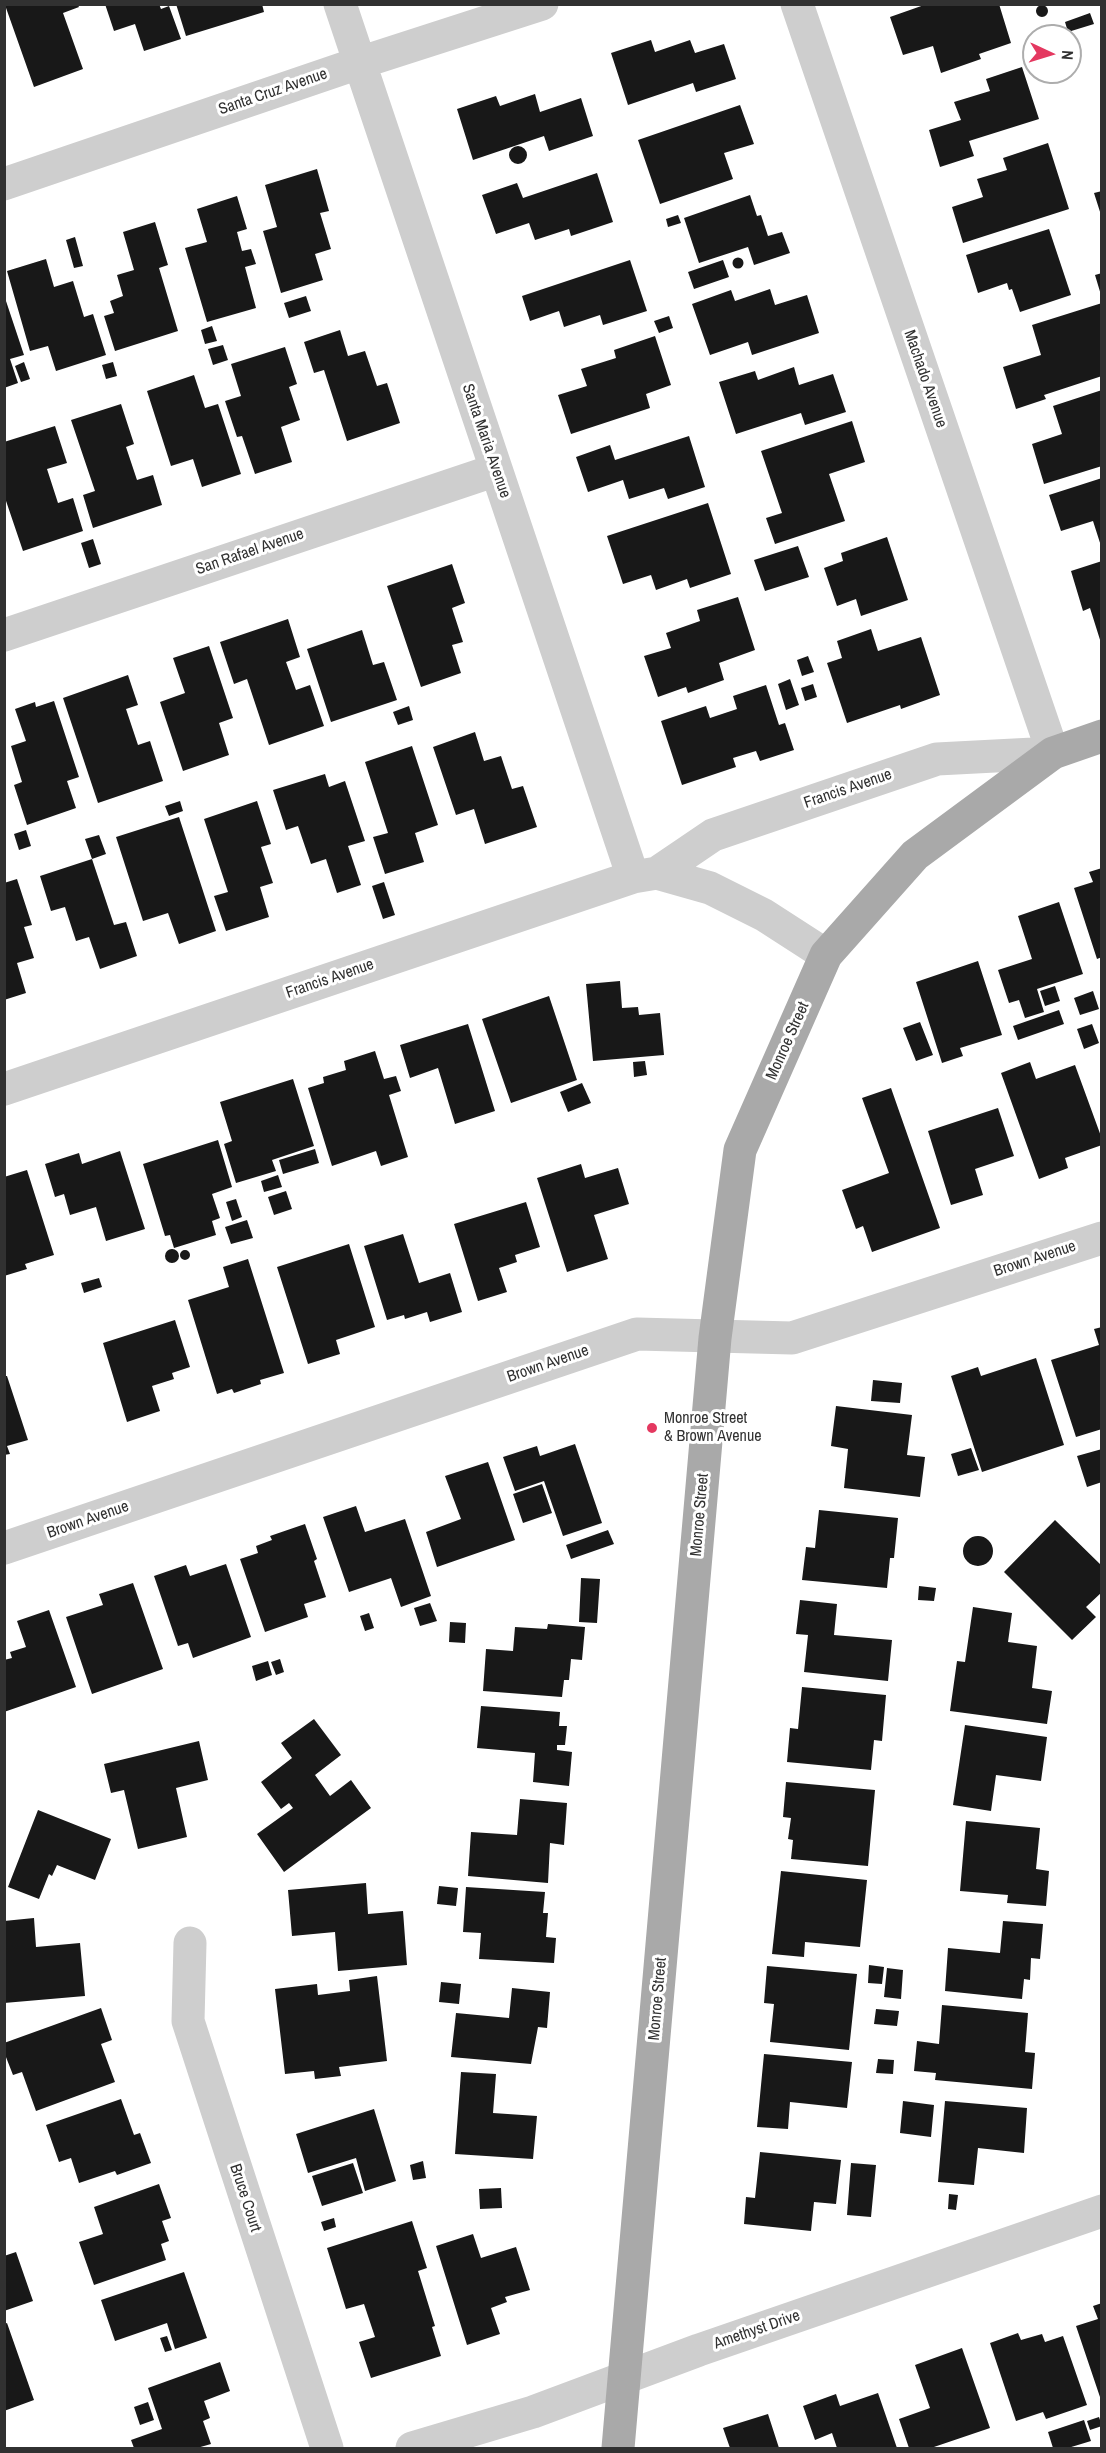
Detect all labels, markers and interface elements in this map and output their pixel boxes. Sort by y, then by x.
north arrow [1022,24,1082,84]
text: N [1057,50,1079,61]
street label: Santa Cruz Avenue [216,64,330,120]
street label: Machado Avenue [899,328,951,430]
street label: Santa Maria Avenue [457,381,515,501]
street label: San Rafael Avenue [194,525,306,579]
street label: Francis Avenue [802,765,894,813]
street label: Francis Avenue [284,955,376,1003]
street label: Monroe Street [762,999,814,1083]
street label: Brown Avenue [992,1237,1078,1281]
street label: Brown Avenue [505,1341,591,1387]
place label: Monroe Street & Brown Avenue [664,1409,762,1447]
marker: Monroe Street & Brown Avenue [645,1421,659,1435]
street label: Monroe Street [687,1473,713,1557]
street label: Brown Avenue [45,1497,131,1543]
street label: Monroe Street [645,1957,671,2041]
street label: Bruce Court [225,2162,265,2234]
street label: Amethyst Drive [711,2306,803,2354]

